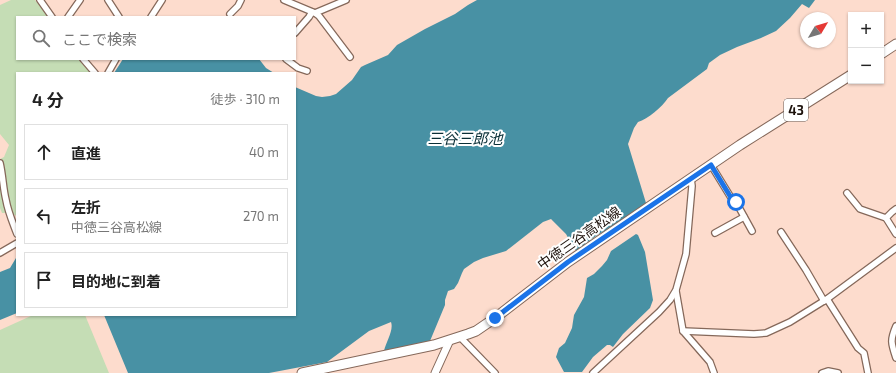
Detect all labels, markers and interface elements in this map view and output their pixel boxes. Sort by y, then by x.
north arrow [800,12,836,48]
map controls [848,12,884,84]
button: + [848,12,884,48]
search box [16,16,296,60]
icon: search [30,27,52,49]
text: ここで検索 [62,30,137,48]
button: − [848,48,884,84]
text: 4 分 [32,89,64,109]
text: 徒歩 · 310 m [211,91,280,107]
road number: 43 [784,99,808,121]
water label: 三谷三郎池 [427,129,504,147]
icon: ahead [33,141,55,163]
text: 直進 [71,144,101,162]
text: 40 m [249,144,279,160]
route start [727,193,745,211]
text: 左折 [71,198,101,216]
street label: 中徳三谷高松線 [534,203,624,273]
icon: left [33,205,55,227]
text: 270 m [243,208,279,224]
text: 中徳三谷高松線 [71,219,162,235]
icon: arrive [33,269,55,291]
text: 目的地に到着 [71,272,161,290]
route end [486,309,504,327]

